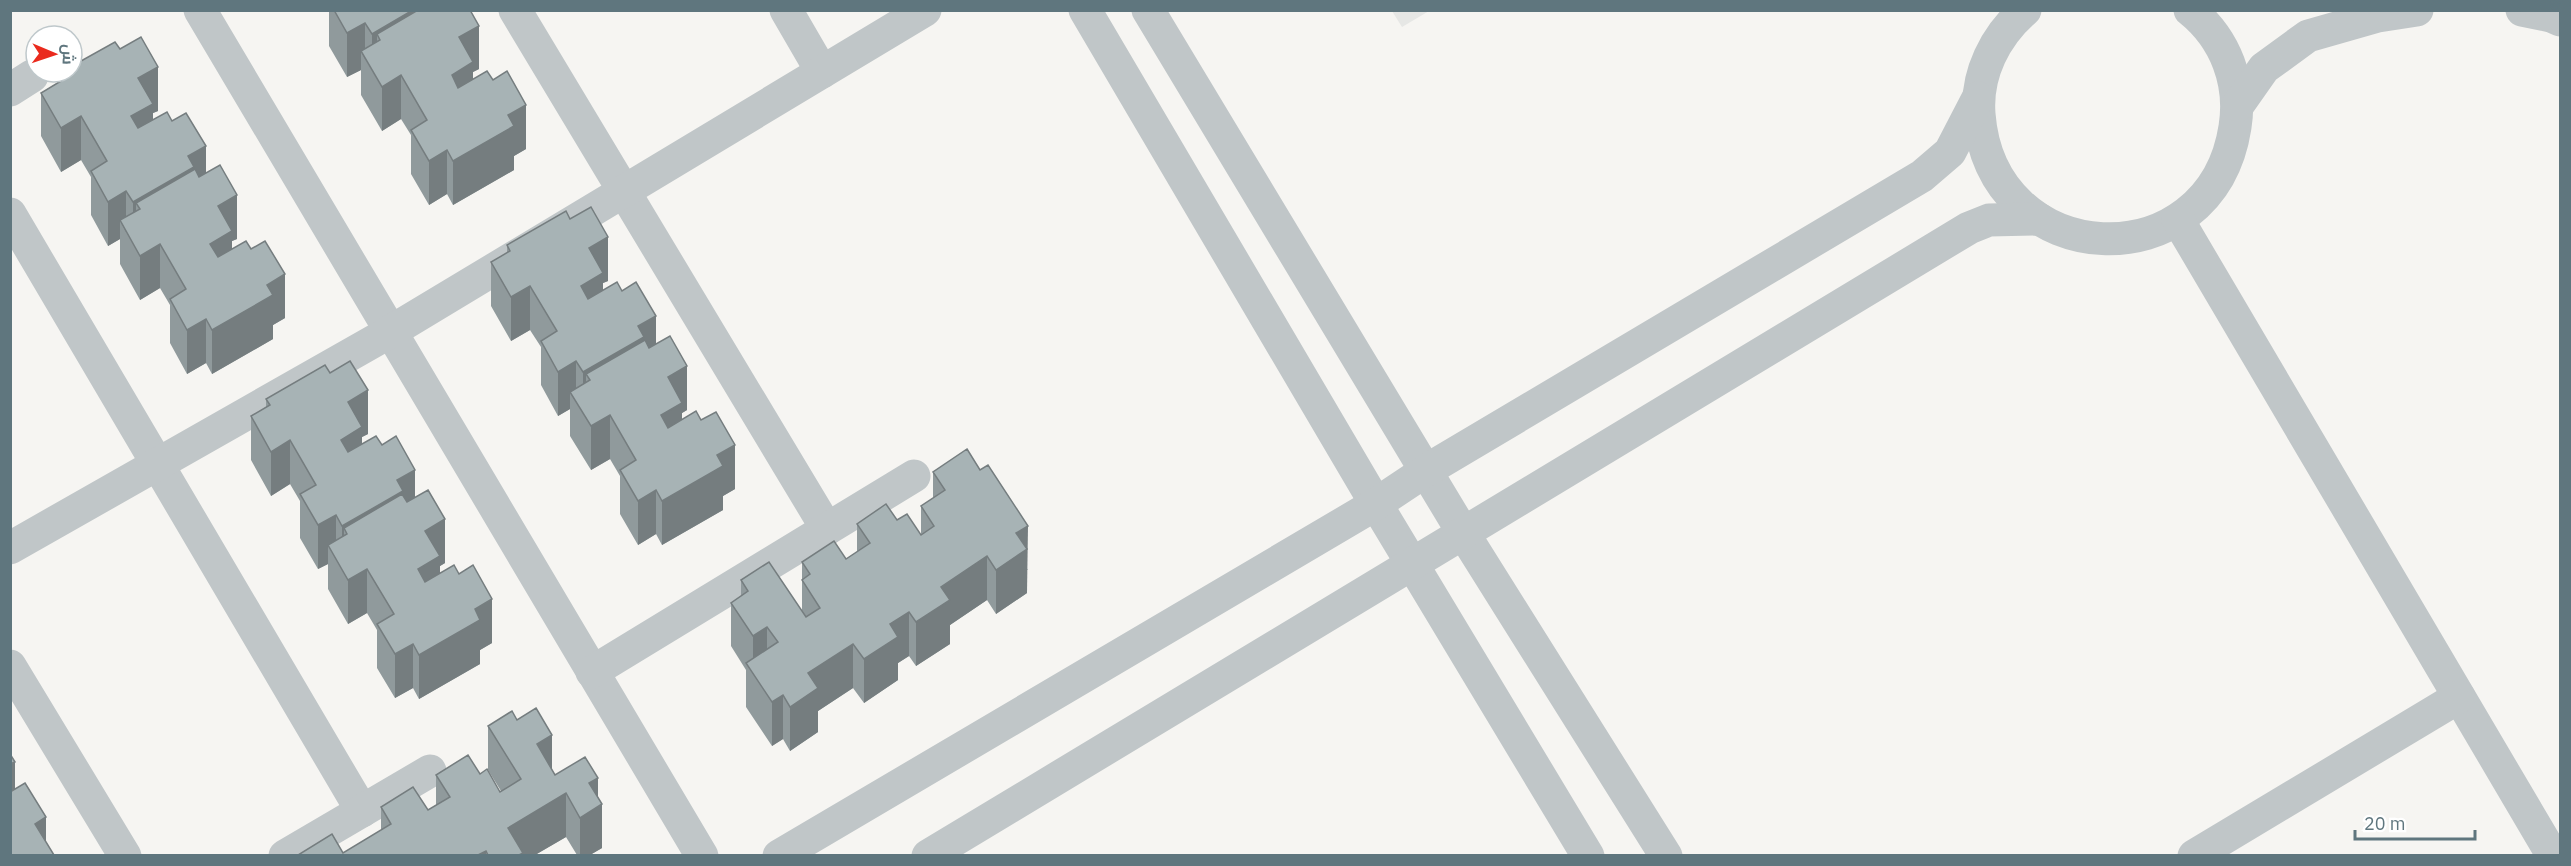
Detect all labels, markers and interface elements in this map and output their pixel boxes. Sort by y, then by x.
north arrow [24,24,84,84]
text: ش [59,44,79,65]
scale bar [2355,803,2475,841]
text: 20 m [2364,812,2406,835]

